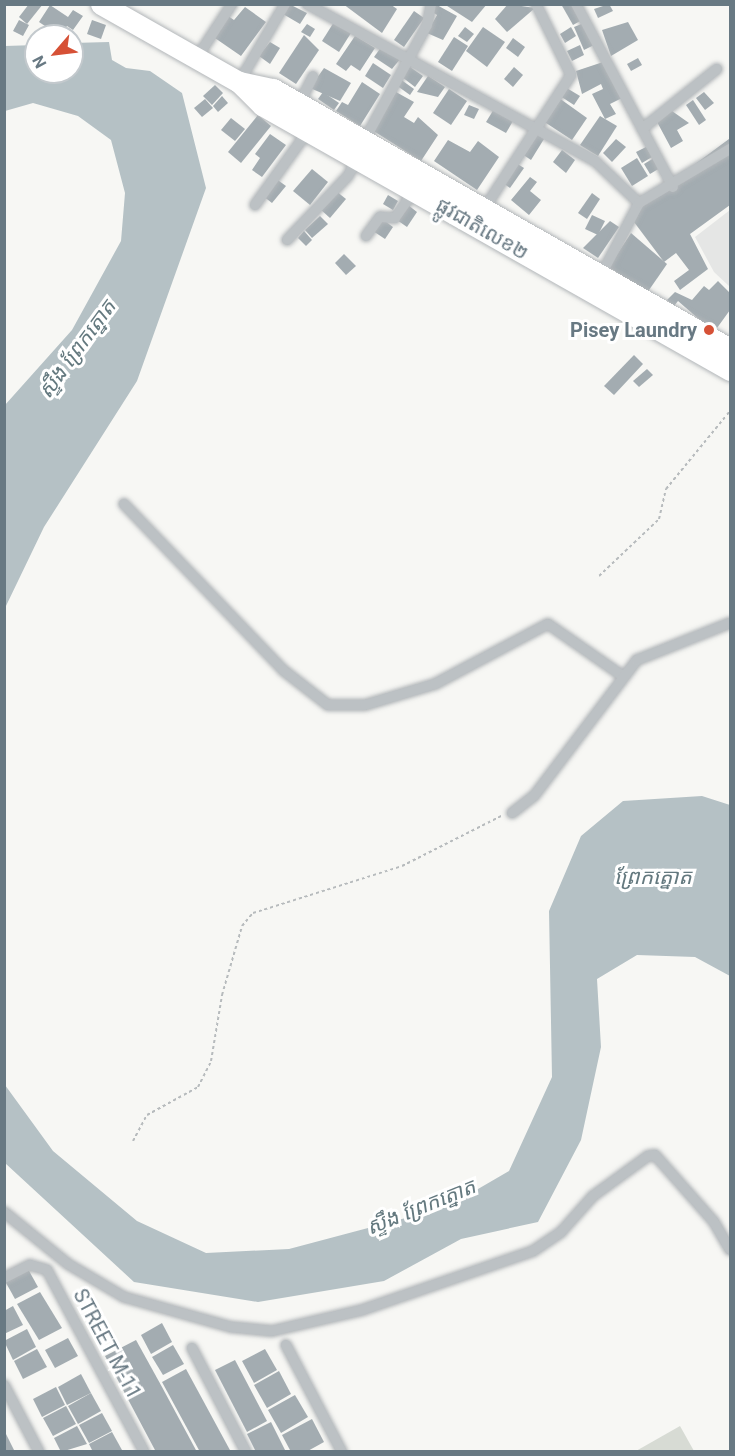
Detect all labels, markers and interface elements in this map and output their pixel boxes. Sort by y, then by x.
north arrow [24,24,84,84]
text: N [28,52,50,71]
street label: ផ្លូវជាតិលេខ២ [432,193,532,265]
water label: ស្ទឹង ព្រែកត្នោត [33,295,121,403]
place label: Pisey Laundry [570,318,697,342]
marker: Pisey Laundry [702,323,716,337]
water label: ព្រែកត្នោត [614,864,692,890]
water label: ស្ទឹង ព្រែកត្នោត [363,1174,479,1240]
street label: STREET M-11 [68,1285,146,1403]

